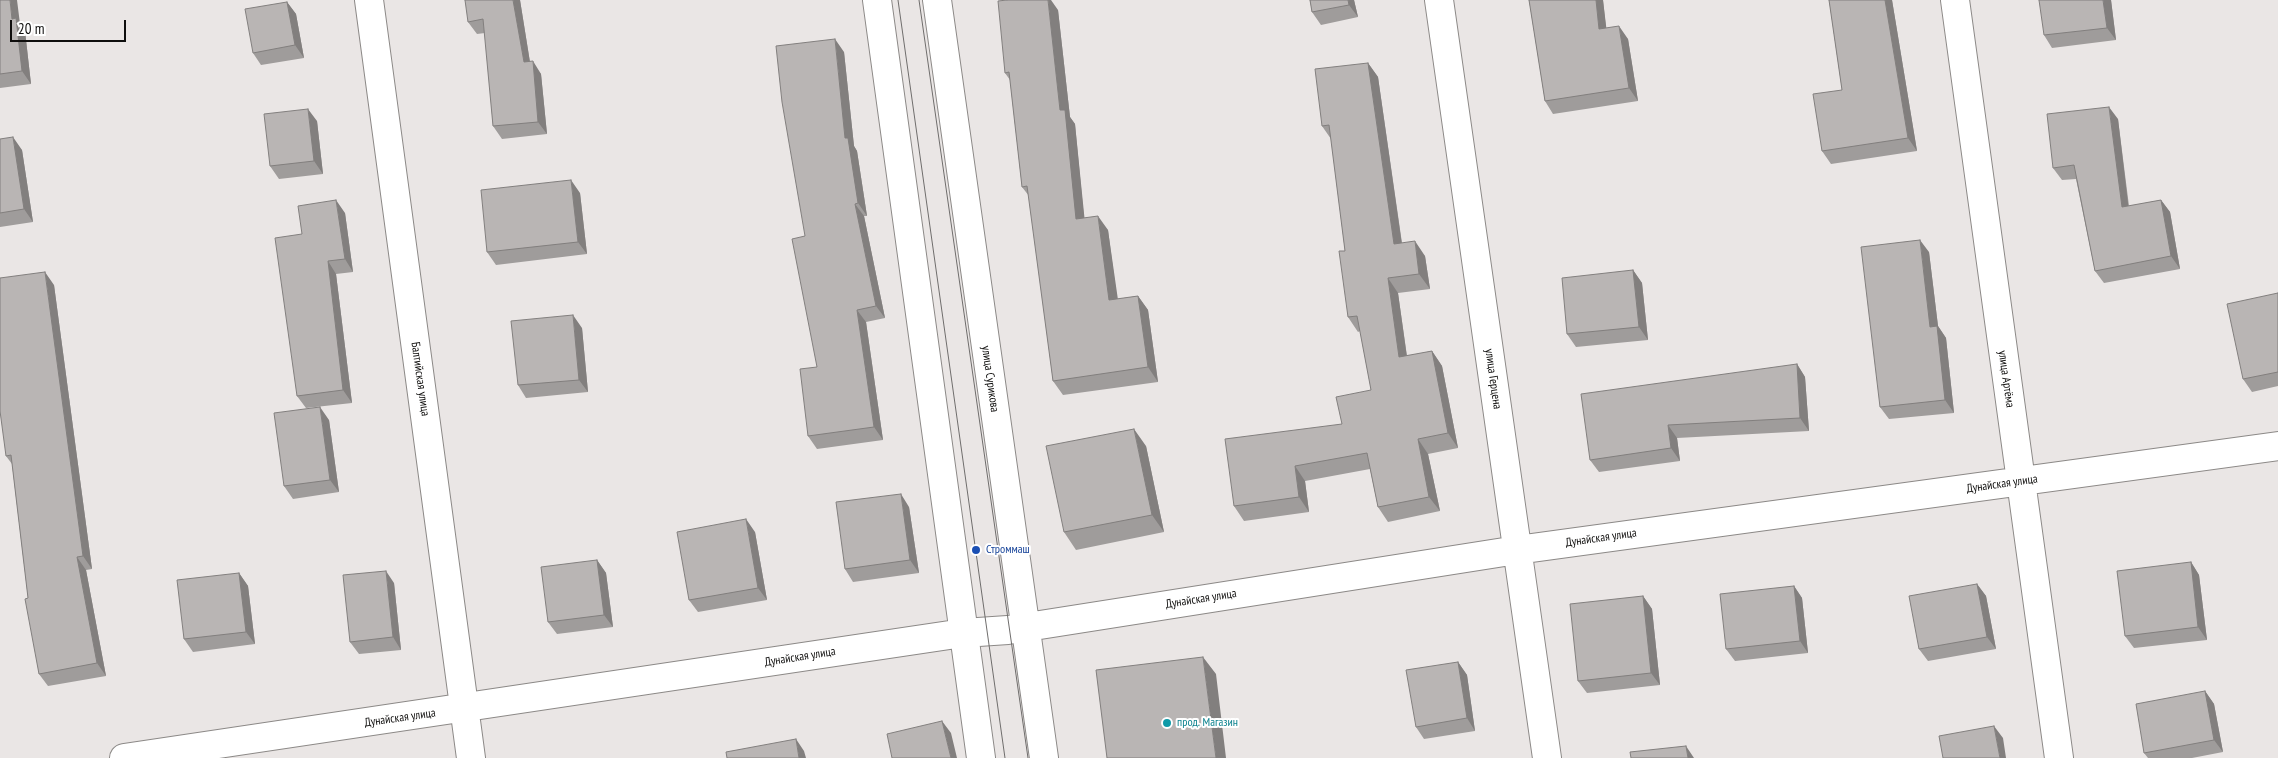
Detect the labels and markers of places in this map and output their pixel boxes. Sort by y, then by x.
place label: Строммаш [986,543,1030,557]
marker: Строммаш [970,544,982,556]
place label: прод. Магазин [1177,716,1238,730]
marker: прод. Магазин [1161,717,1173,729]

